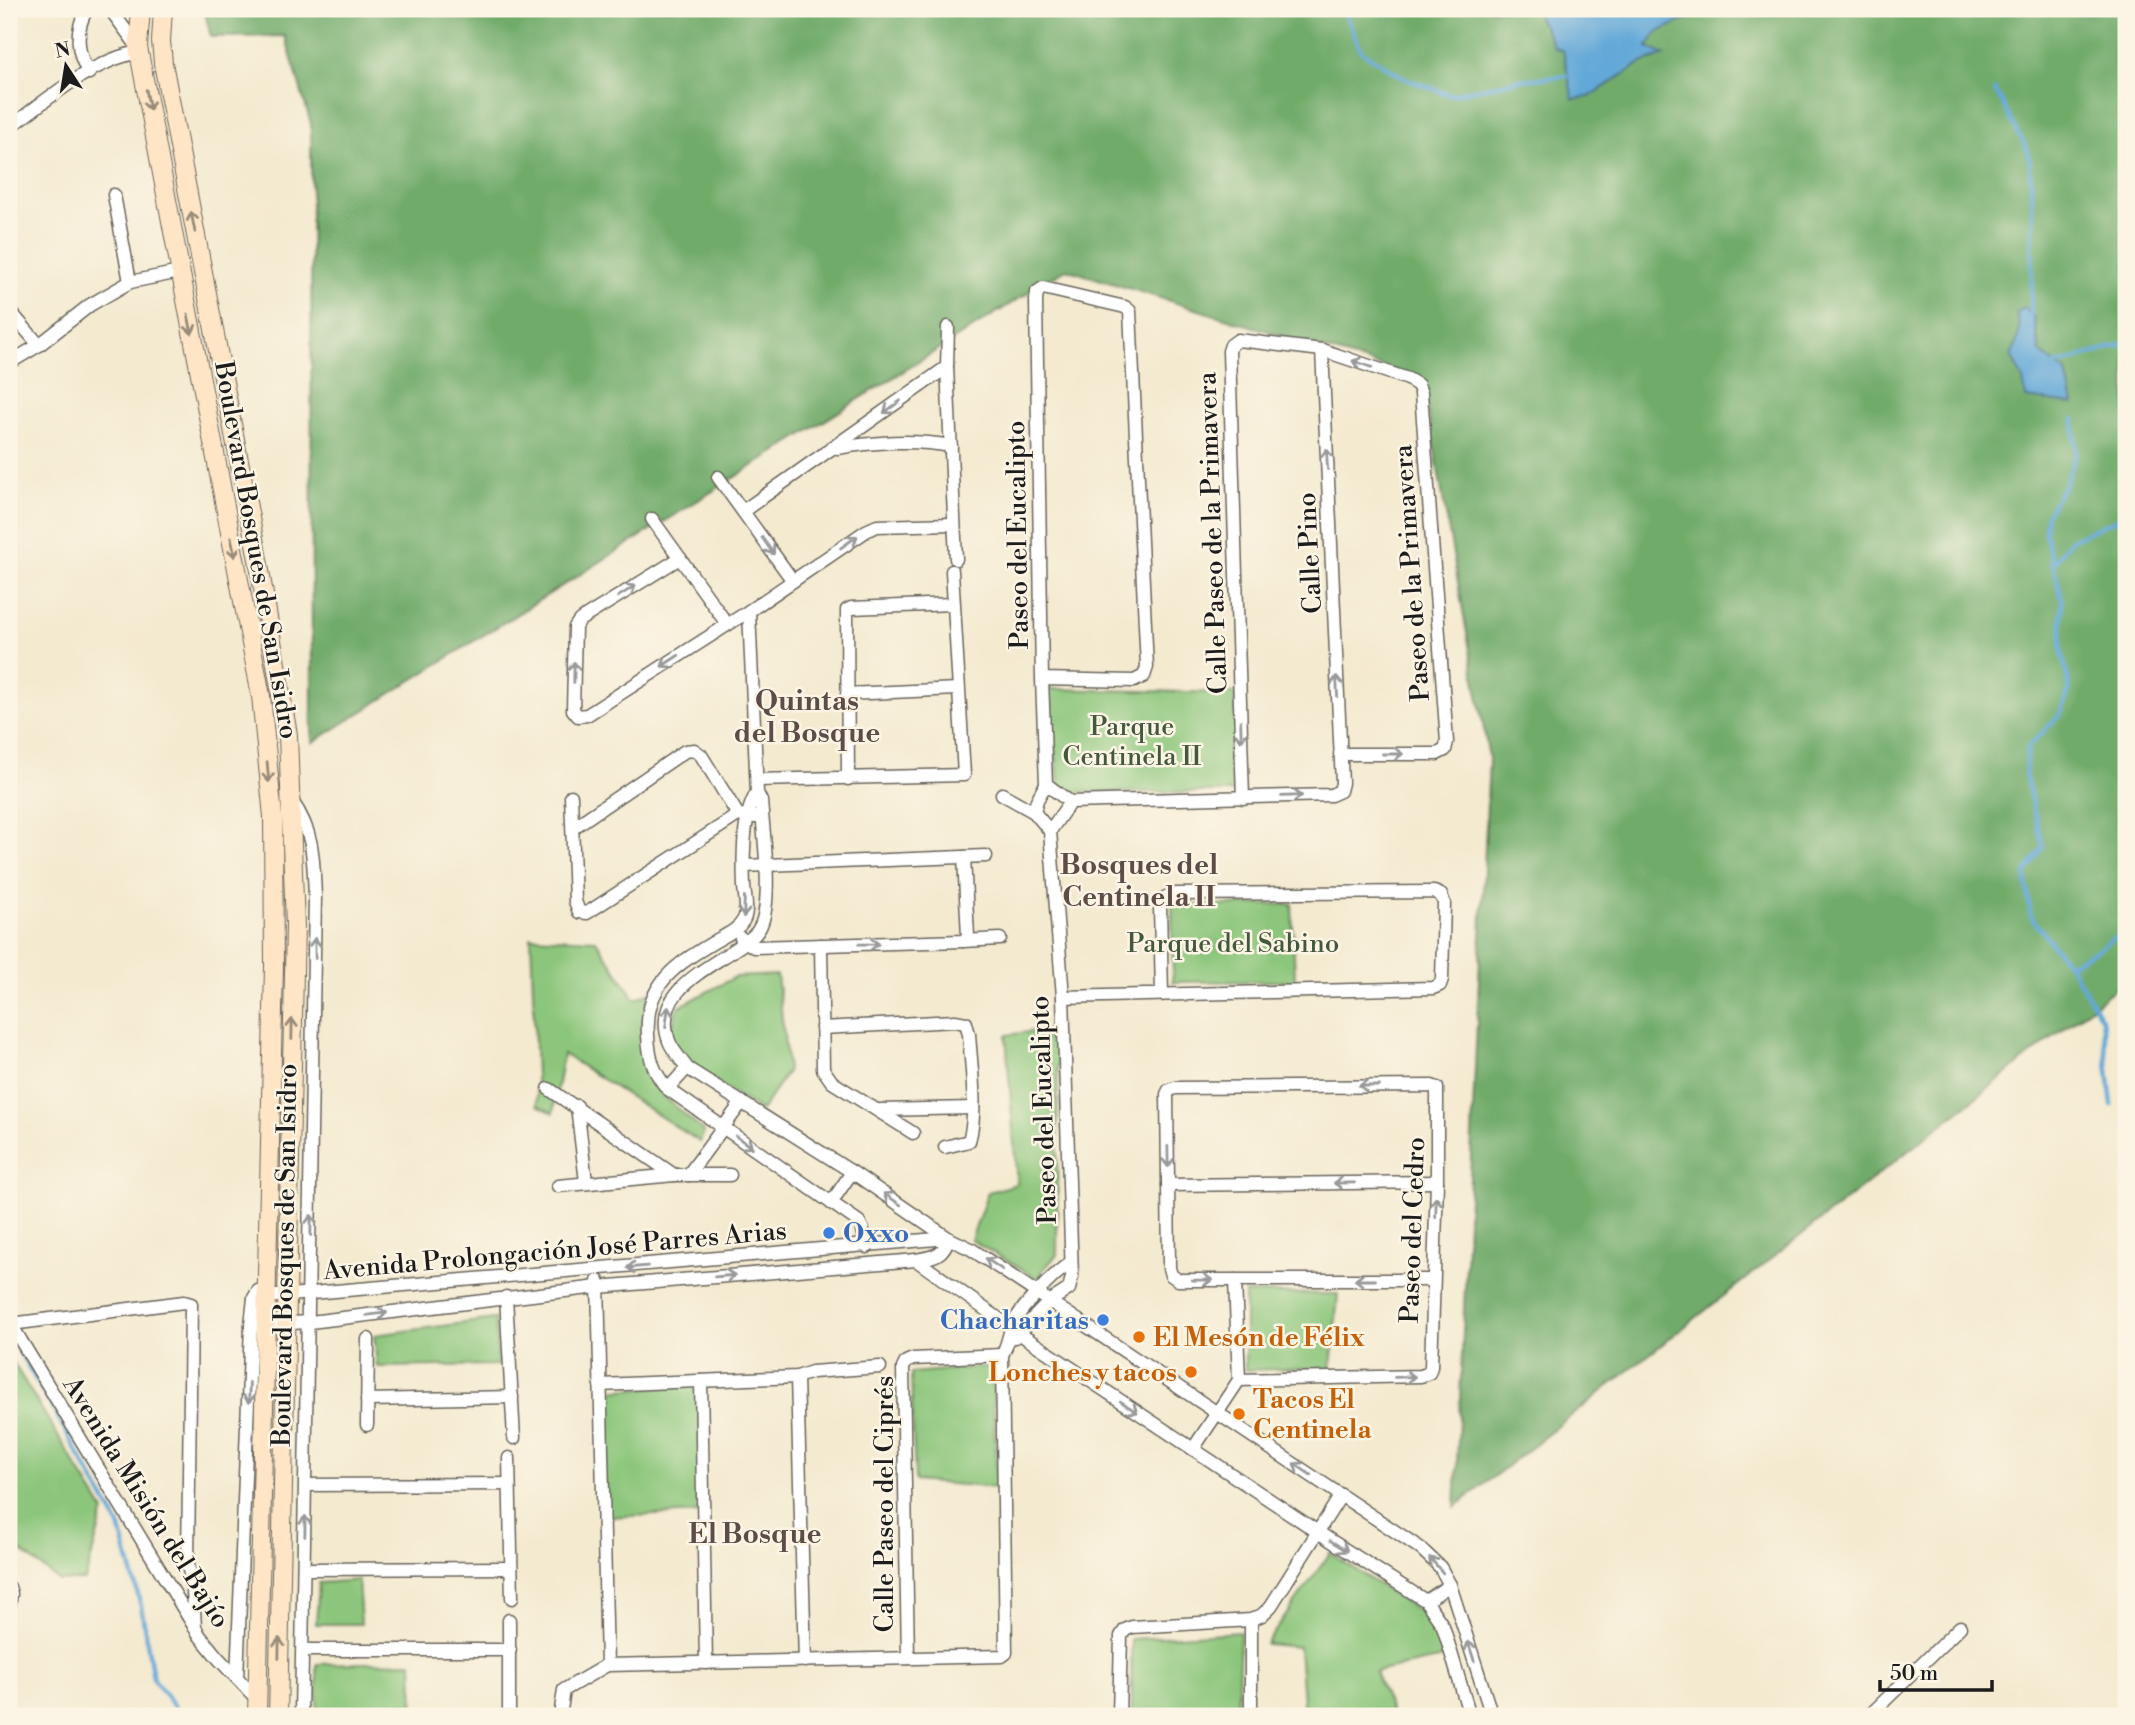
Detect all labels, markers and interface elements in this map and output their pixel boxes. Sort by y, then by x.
north arrow [32,32,102,102]
text: N [53,37,73,64]
one-way arrow [142,89,155,111]
one-way arrow [186,211,200,234]
one-way arrow [183,312,197,335]
one-way arrow [1351,357,1373,370]
street label: Boulevard Bosques de San Isidro [207,358,305,742]
street label: Calle Paseo de la Primavera [1191,371,1235,695]
one-way arrow [883,400,902,414]
street label: Paseo del Eucalipto [1000,420,1036,650]
street label: Paseo de la Primavera [1387,443,1437,702]
one-way arrow [1321,447,1334,470]
street label: Calle Pino [1291,492,1329,614]
one-way arrow [227,535,240,558]
one-way arrow [839,535,858,549]
one-way arrow [761,536,775,555]
one-way arrow [616,584,636,598]
one-way arrow [661,654,680,668]
one-way arrow [567,661,580,684]
one-way arrow [1331,675,1344,698]
district label: Quintas del Bosque [734,684,880,751]
park label: Parque Centinela II [1063,711,1202,773]
one-way arrow [1235,719,1248,742]
one-way arrow [1381,747,1404,761]
one-way arrow [262,760,275,783]
one-way arrow [1280,790,1303,803]
district label: Bosques del Centinela II [1060,848,1218,915]
one-way arrow [738,895,751,918]
park label: Parque del Sabino [1127,928,1339,960]
one-way arrow [309,937,322,960]
one-way arrow [857,937,880,950]
street label: Paseo del Eucalipto [1024,995,1064,1225]
one-way arrow [661,1006,674,1029]
one-way arrow [286,1017,299,1040]
street label: Boulevard Bosques de San Isidro [266,1063,304,1448]
one-way arrow [1358,1079,1381,1093]
one-way arrow [734,1135,753,1149]
street label: Paseo del Cedro [1394,1136,1432,1324]
one-way arrow [1161,1146,1174,1169]
one-way arrow [1333,1176,1356,1190]
one-way arrow [883,1192,902,1207]
one-way arrow [1429,1196,1442,1219]
one-way arrow [304,1213,318,1236]
street label: Avenida Prolongación José Parres Arias [321,1215,788,1287]
place label: Oxxo [843,1218,909,1250]
marker: Oxxo [821,1225,837,1241]
one-way arrow [984,1257,1004,1271]
one-way arrow [626,1261,648,1274]
one-way arrow [713,1269,736,1282]
one-way arrow [1190,1273,1213,1287]
one-way arrow [1353,1273,1376,1287]
place label: Chacharitas [940,1305,1089,1337]
one-way arrow [365,1307,388,1320]
marker: Chacharitas [1095,1312,1111,1328]
place label: El Mesón de Félix [1153,1322,1365,1354]
marker: El Mesón de Félix [1131,1329,1147,1345]
place label: Lonches y tacos [988,1357,1177,1389]
marker: Lonches y tacos [1183,1364,1199,1380]
street label: Avenida Misión del Bajío [55,1370,237,1634]
one-way arrow [1394,1370,1417,1383]
street label: Calle Paseo del Ciprés [869,1376,901,1632]
one-way arrow [242,1382,255,1405]
place label: Tacos El Centinela [1253,1384,1372,1446]
one-way arrow [1119,1399,1138,1414]
marker: Tacos El Centinela [1231,1406,1247,1422]
one-way arrow [1293,1462,1312,1476]
one-way arrow [299,1514,312,1537]
district label: El Bosque [688,1517,822,1552]
one-way arrow [1328,1539,1348,1553]
one-way arrow [1428,1556,1444,1574]
one-way arrow [272,1637,286,1660]
one-way arrow [1464,1641,1476,1663]
scale bar [1880,1648,1992,1692]
text: 50 m [1890,1661,1938,1687]

